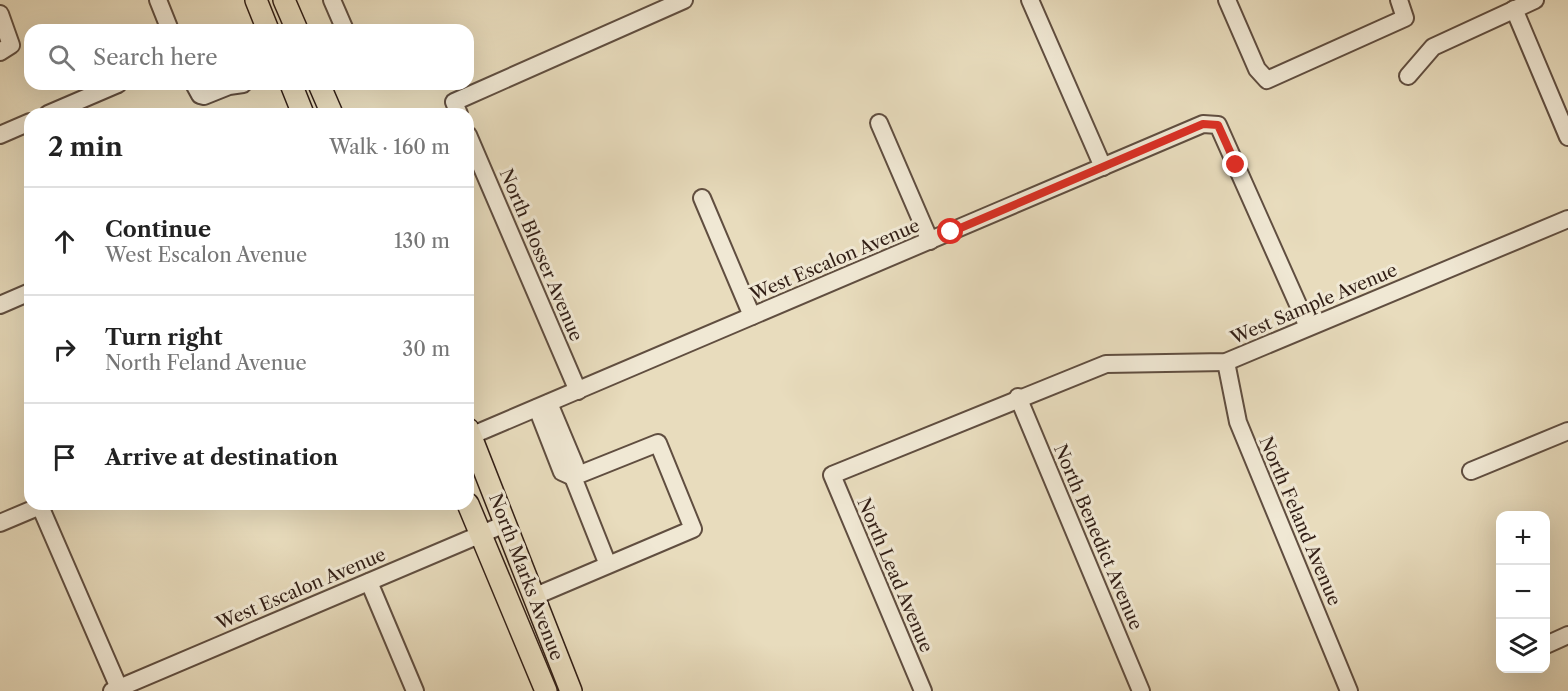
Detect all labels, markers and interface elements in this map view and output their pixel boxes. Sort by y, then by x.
search box [24,24,474,90]
icon: search [45,41,78,74]
text: Search here [93,44,218,71]
text: 2 min [48,131,123,163]
text: Walk · 160 m [329,135,450,159]
route end [1222,151,1248,177]
street label: North Blosser Avenue [495,165,587,345]
street label: West Escalon Avenue [746,214,923,306]
text: Continue [105,216,211,243]
route start [937,218,963,244]
icon: ahead [48,225,81,258]
text: 130 m [394,229,450,253]
text: West Escalon Avenue [105,243,307,267]
street label: West Sample Avenue [1227,259,1401,349]
text: Turn right [105,324,223,351]
icon: right [48,333,81,366]
text: 30 m [402,337,450,361]
text: North Feland Avenue [105,351,307,375]
street label: North Feland Avenue [1254,433,1346,609]
icon: arrive [48,441,81,474]
street label: North Benedict Avenue [1049,441,1147,633]
text: Arrive at destination [105,444,338,471]
street label: North Marks Avenue [484,491,568,663]
street label: North Lead Avenue [852,494,938,656]
map controls [1496,511,1550,673]
button: + [1496,511,1550,565]
street label: West Escalon Avenue [212,543,389,635]
button: − [1496,565,1550,619]
button: layers [1496,619,1550,673]

